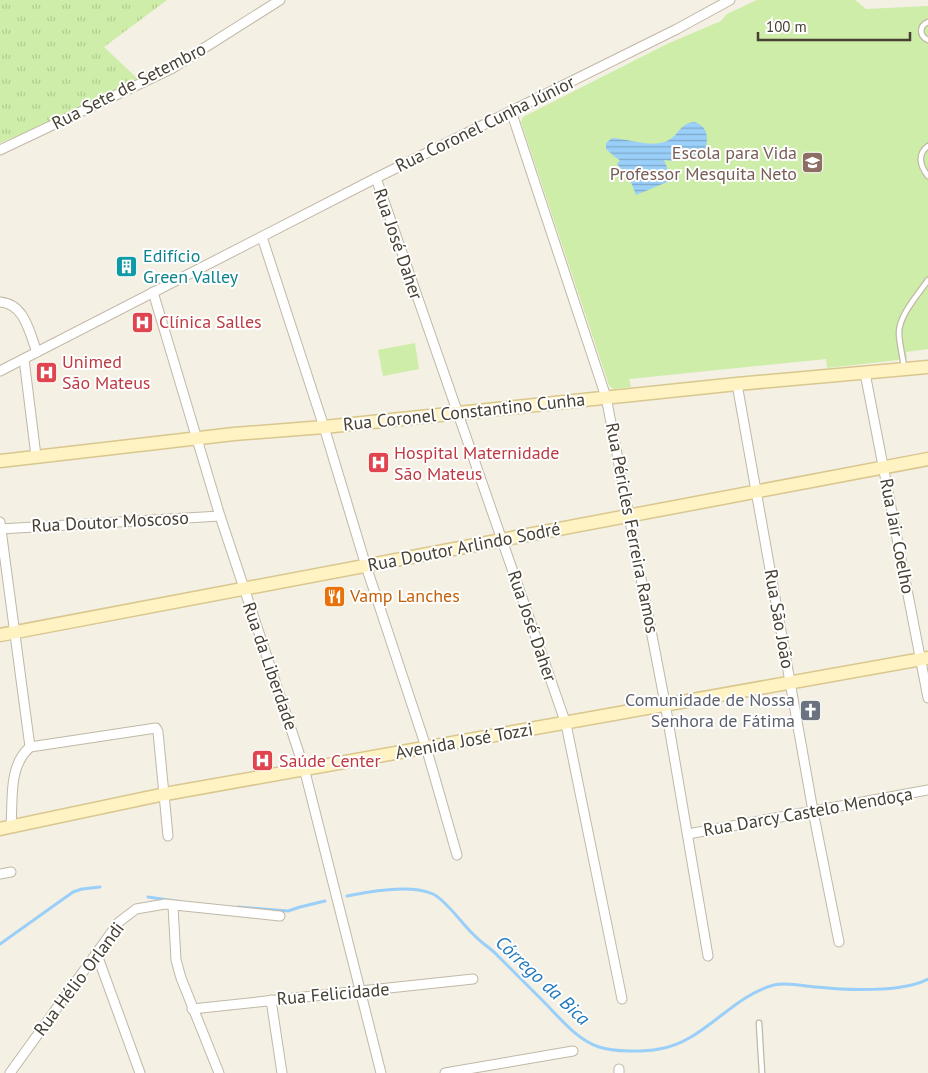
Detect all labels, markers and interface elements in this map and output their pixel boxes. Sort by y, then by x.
scale bar [758,10,910,42]
text: 100 m [766,17,807,36]
street label: Rua Sete de Setembro [48,37,210,134]
street label: Rua Coronel Cunha Júnior [391,70,578,177]
place label: Escola para Vida Professor Mesquita Neto [610,141,797,185]
school or university icon: Escola para Vida Professor Mesquita Neto [801,151,825,175]
street label: Rua José Daher [369,185,428,303]
place label: Edifício Green Valley [143,244,239,288]
building icon: Edifício Green Valley [115,254,139,278]
hospital icon: Clínica Salles [131,310,155,334]
place label: Clínica Salles [159,310,262,333]
place label: Unimed São Mateus [62,350,150,394]
hospital icon: Unimed São Mateus [34,360,58,384]
street label: Rua Coronel Constantino Cunha [342,387,586,436]
street label: Rua Péricles Ferreira Ramos [601,421,664,635]
place label: Hospital Maternidade São Mateus [394,441,559,485]
hospital icon: Hospital Maternidade São Mateus [366,451,390,475]
street label: Rua Jair Coelho [875,476,920,596]
street label: Rua Doutor Moscoso [31,506,189,537]
street label: Rua Doutor Arlindo Sodré [366,517,562,576]
street label: Rua José Daher [503,567,562,685]
street label: Rua São João [759,567,800,670]
restaurant icon: Vamp Lanches [322,584,346,608]
place label: Vamp Lanches [349,584,460,607]
street label: Rua da Liberdade [238,599,303,733]
place label: Comunidade de Nossa Senhora de Fátima [625,688,795,732]
church icon: Comunidade de Nossa Senhora de Fátima [799,698,823,722]
street label: Avenida José Tozzi [393,717,535,764]
hospital icon: Saúde Center [251,749,275,773]
place label: Saúde Center [279,749,381,772]
street label: Rua Darcy Castelo Mendoça [701,782,914,841]
street label: Rua Hélio Orlandi [28,917,129,1040]
water label: Córrego da Bica [491,930,596,1030]
street label: Rua Felicidade [276,977,390,1010]

